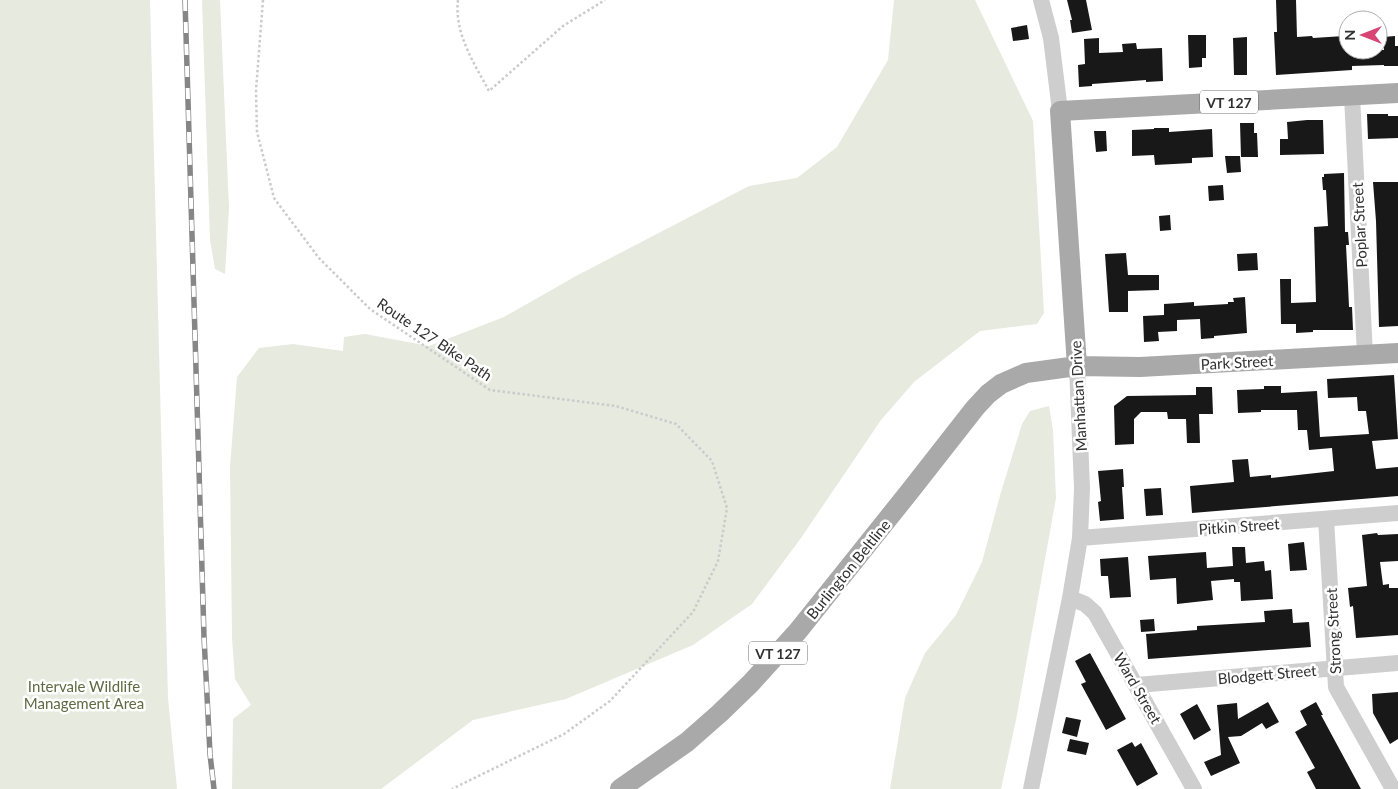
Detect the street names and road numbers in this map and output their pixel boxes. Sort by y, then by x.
road number: VT 127 [1200,90,1258,114]
street label: Poplar Street [1348,181,1370,268]
street label: Route 127 Bike Path [374,294,496,384]
street label: Manhattan Drive [1066,340,1090,452]
street label: Park Street [1200,351,1274,373]
street label: Pitkin Street [1198,514,1281,538]
street label: Burlington Beltline [802,516,894,622]
street label: Strong Street [1322,587,1344,675]
road number: VT 127 [749,641,807,664]
street label: Ward Street [1110,649,1166,727]
street label: Blodgett Street [1217,661,1318,687]

